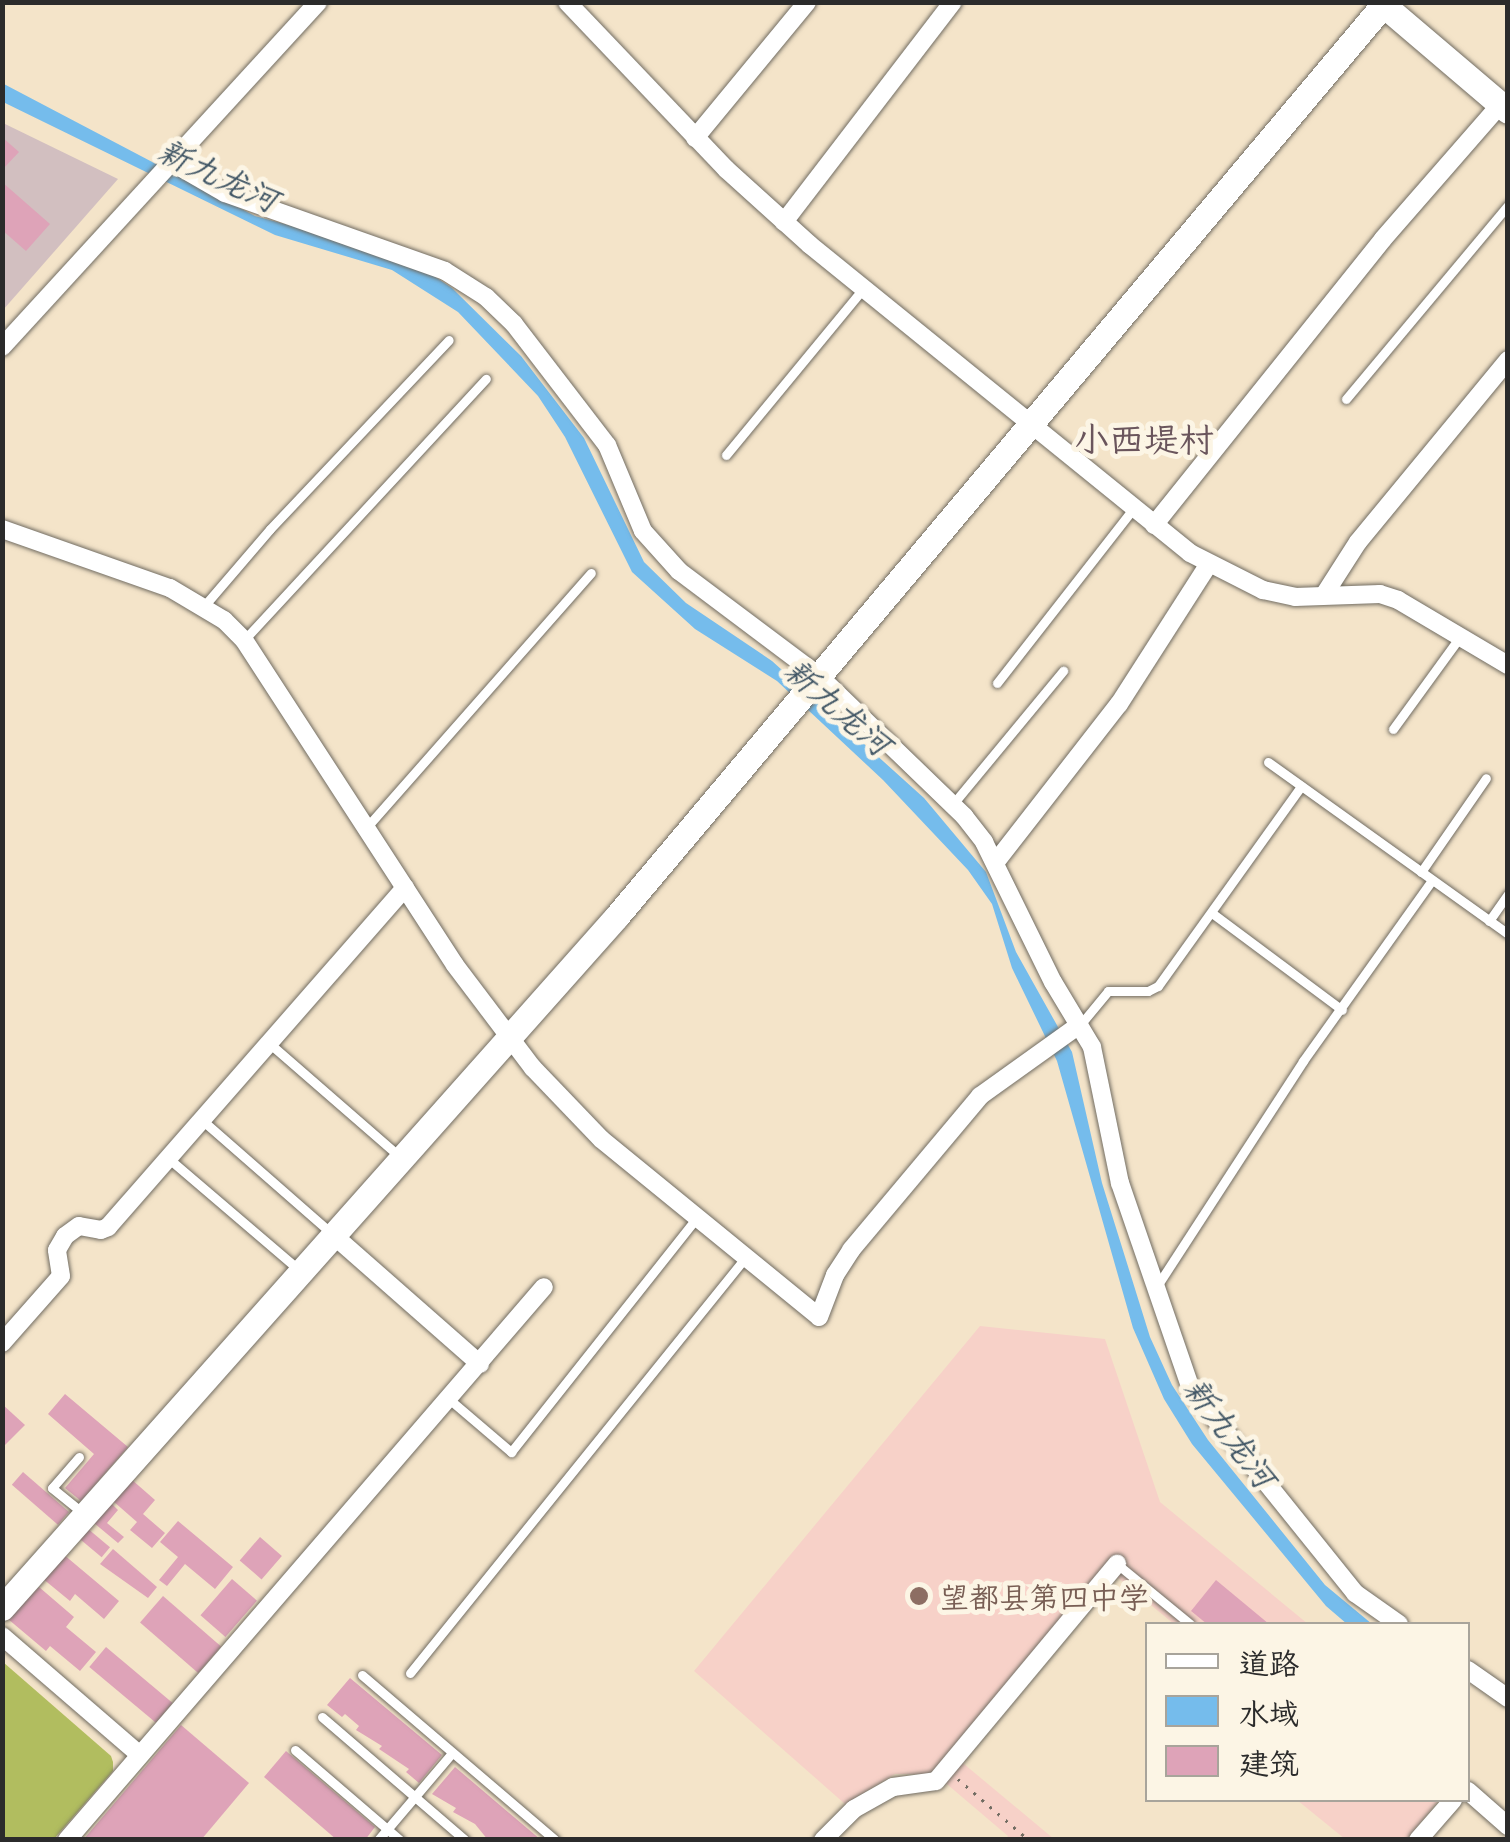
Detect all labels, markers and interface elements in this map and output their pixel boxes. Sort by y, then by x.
water label: 新九龙河 [153,130,285,218]
district label: 小西堤村 [1074,417,1214,459]
water label: 新九龙河 [778,650,900,762]
water label: 新九龙河 [1177,1369,1285,1495]
place label: 望都县第四中学 [939,1578,1149,1614]
marker: 望都县第四中学 [908,1585,930,1607]
legend [1145,1622,1470,1802]
text: 道路 [1239,1639,1299,1684]
text: 水域 [1239,1689,1299,1734]
text: 建筑 [1239,1739,1299,1784]

